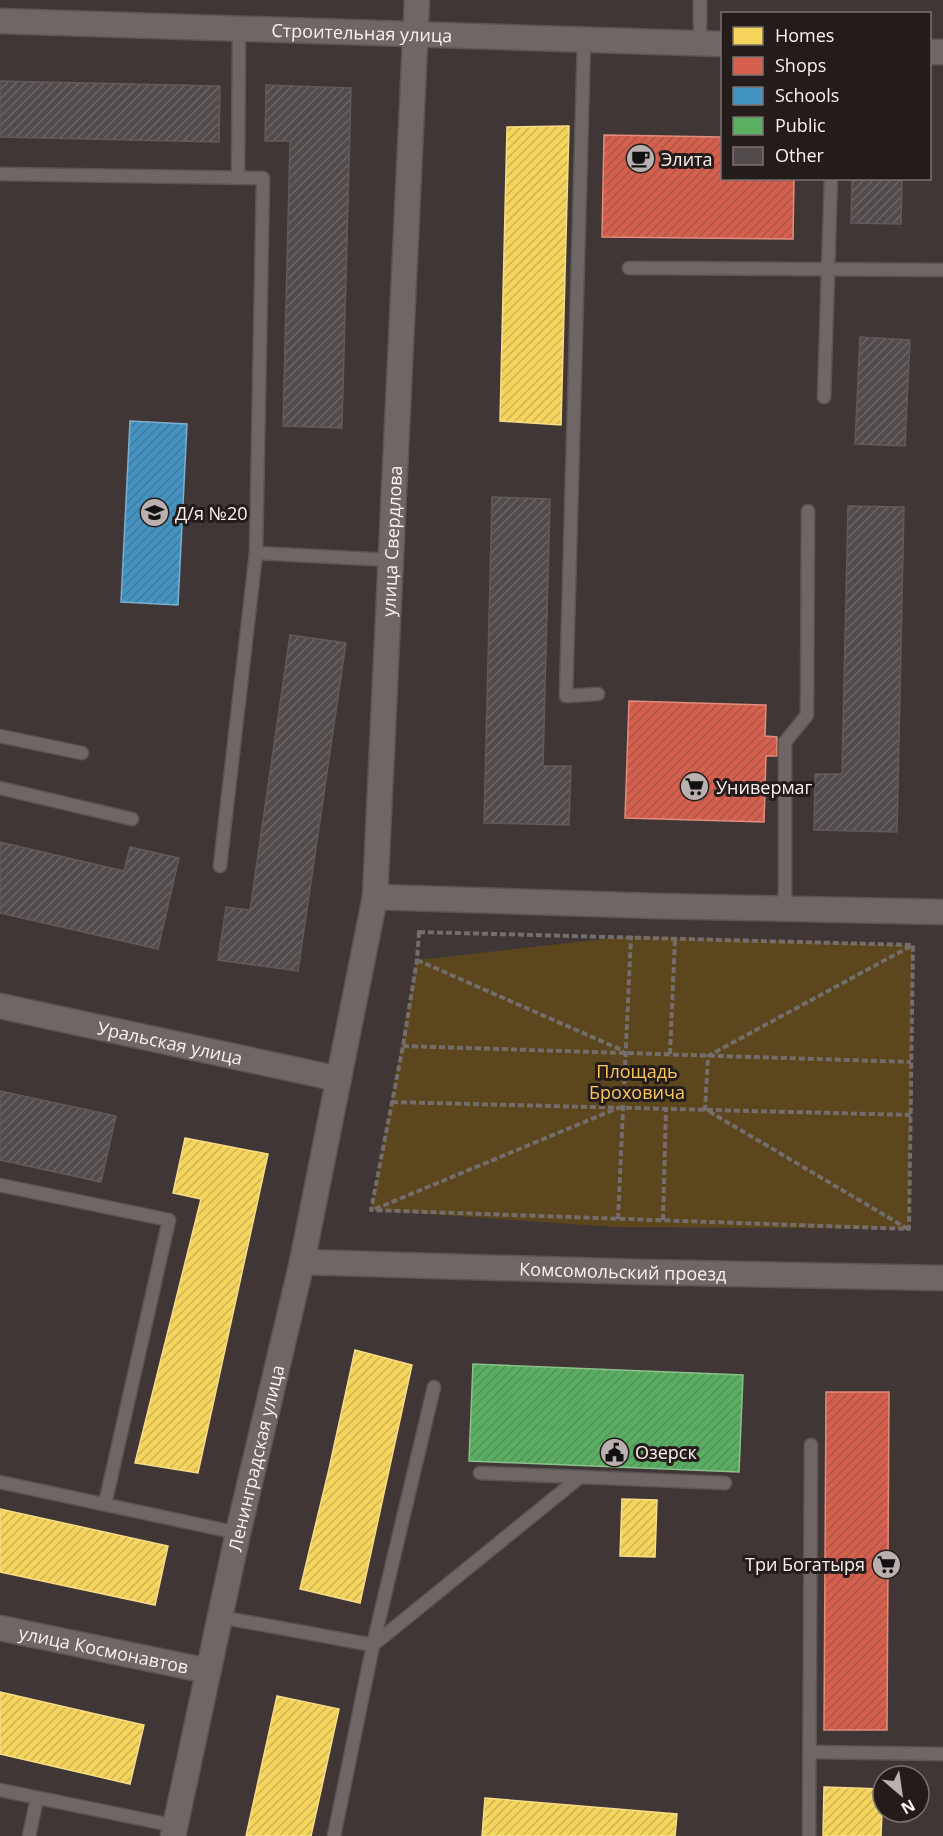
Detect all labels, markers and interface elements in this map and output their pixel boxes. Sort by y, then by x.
legend [721,12,931,180]
street label: Строительная улица [271,18,453,47]
text: Homes [775,23,834,47]
text: Shops [775,53,826,77]
text: Schools [775,83,839,107]
text: Public [775,113,826,137]
cafe icon: Элита [624,143,656,175]
text: Other [775,143,825,167]
place label: Элита [661,147,713,171]
street label: улица Свердлова [376,465,407,617]
school or university icon: Д/я №20 [138,497,170,529]
place label: Д/я №20 [175,501,247,525]
supermarket icon: Универмаг [679,771,711,803]
place label: Универмаг [716,775,813,799]
street label: Уральская улица [95,1015,245,1070]
park label: Площадь Броховича [589,1059,685,1104]
street label: Комсомольский проезд [519,1256,727,1286]
street label: Ленинградская улица [222,1362,289,1553]
public building icon: Озерск [598,1436,630,1468]
place label: Озерск [635,1440,697,1464]
supermarket icon: Три Богатыря [870,1548,902,1580]
place label: Три Богатыря [745,1552,865,1576]
street label: улица Космонавтов [17,1620,191,1679]
north arrow [871,1764,931,1824]
text: N [897,1794,919,1820]

